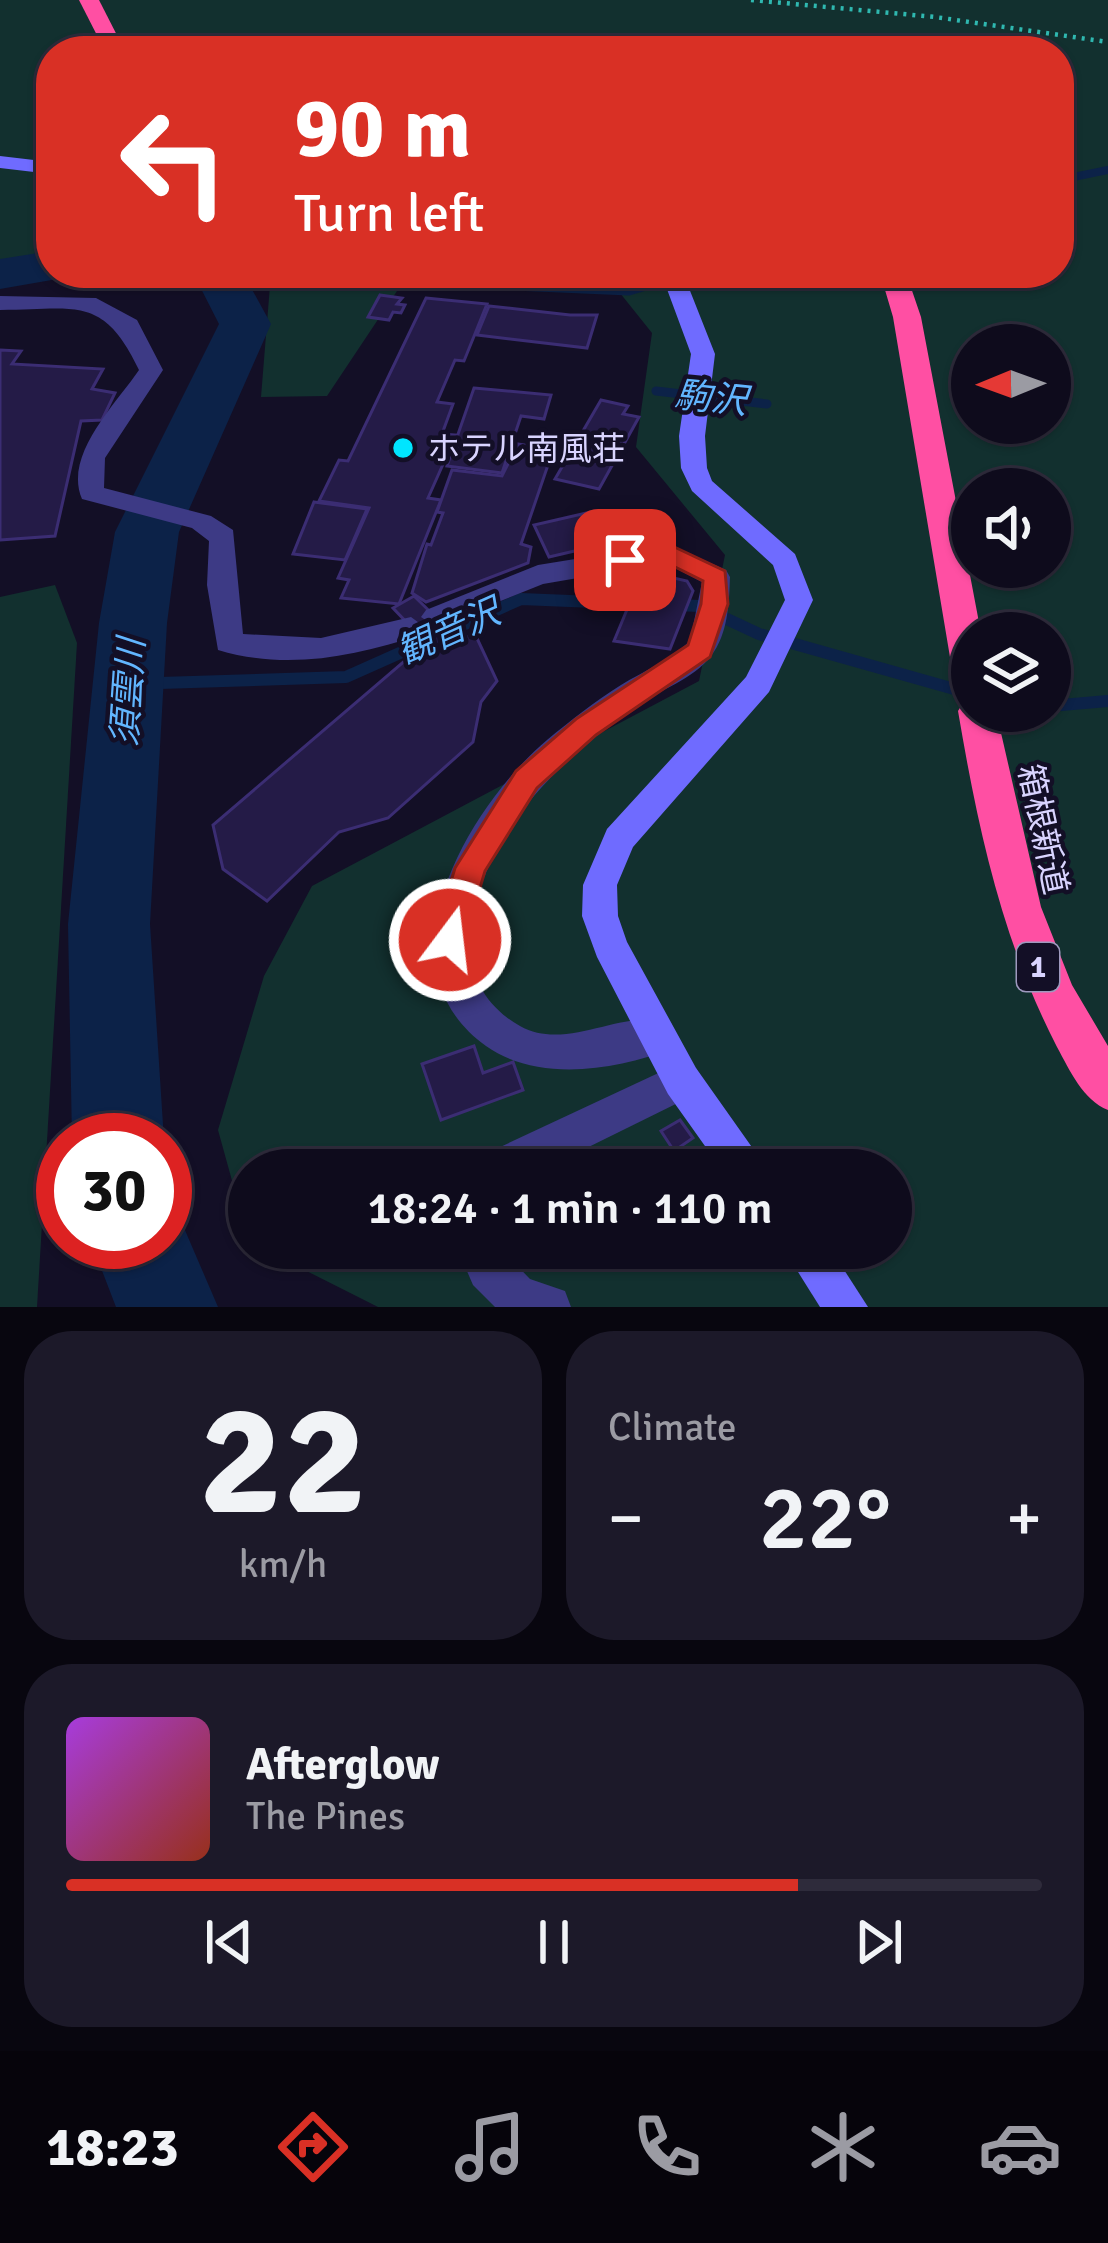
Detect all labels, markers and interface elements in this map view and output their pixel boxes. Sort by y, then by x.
text: 90 m [294,77,471,181]
icon: left [96,84,252,240]
text: Turn left [294,180,484,247]
north arrow [951,324,1071,444]
map controls [951,324,1071,732]
water label: 駒沢 [673,372,753,425]
place label: ホテル南風荘 [427,429,625,470]
marker: ホテル南風荘 [390,435,416,461]
button: sound [951,468,1071,588]
pin [574,509,676,611]
icon: arrive [592,527,658,593]
water label: 観音沢 [390,588,511,675]
button: layers [951,612,1071,732]
water label: 須雲川 [102,633,155,748]
street label: 箱根新道 [1009,760,1076,898]
position arrow [387,877,513,1003]
road number: 1 [1017,943,1059,991]
speed limit sign: 30 [36,1113,192,1269]
text: 18:24 · 1 min · 110 m [368,1181,772,1236]
text: 22 [199,1365,367,1558]
text: Climate [608,1403,737,1451]
text: 22° [759,1463,891,1574]
text: − [608,1478,644,1559]
text: + [1006,1478,1042,1559]
text: km/h [239,1540,327,1588]
text: Afterglow [246,1737,439,1792]
text: The Pines [246,1792,405,1840]
icon: previous [196,1909,262,1975]
icon: pause [521,1909,587,1975]
icon: next [846,1909,912,1975]
icon: directions [271,2105,355,2189]
icon: music [448,2105,532,2189]
icon: phone [625,2105,709,2189]
icon: climate [801,2105,885,2189]
icon: car [978,2105,1062,2189]
text: 18:23 [46,2114,179,2181]

